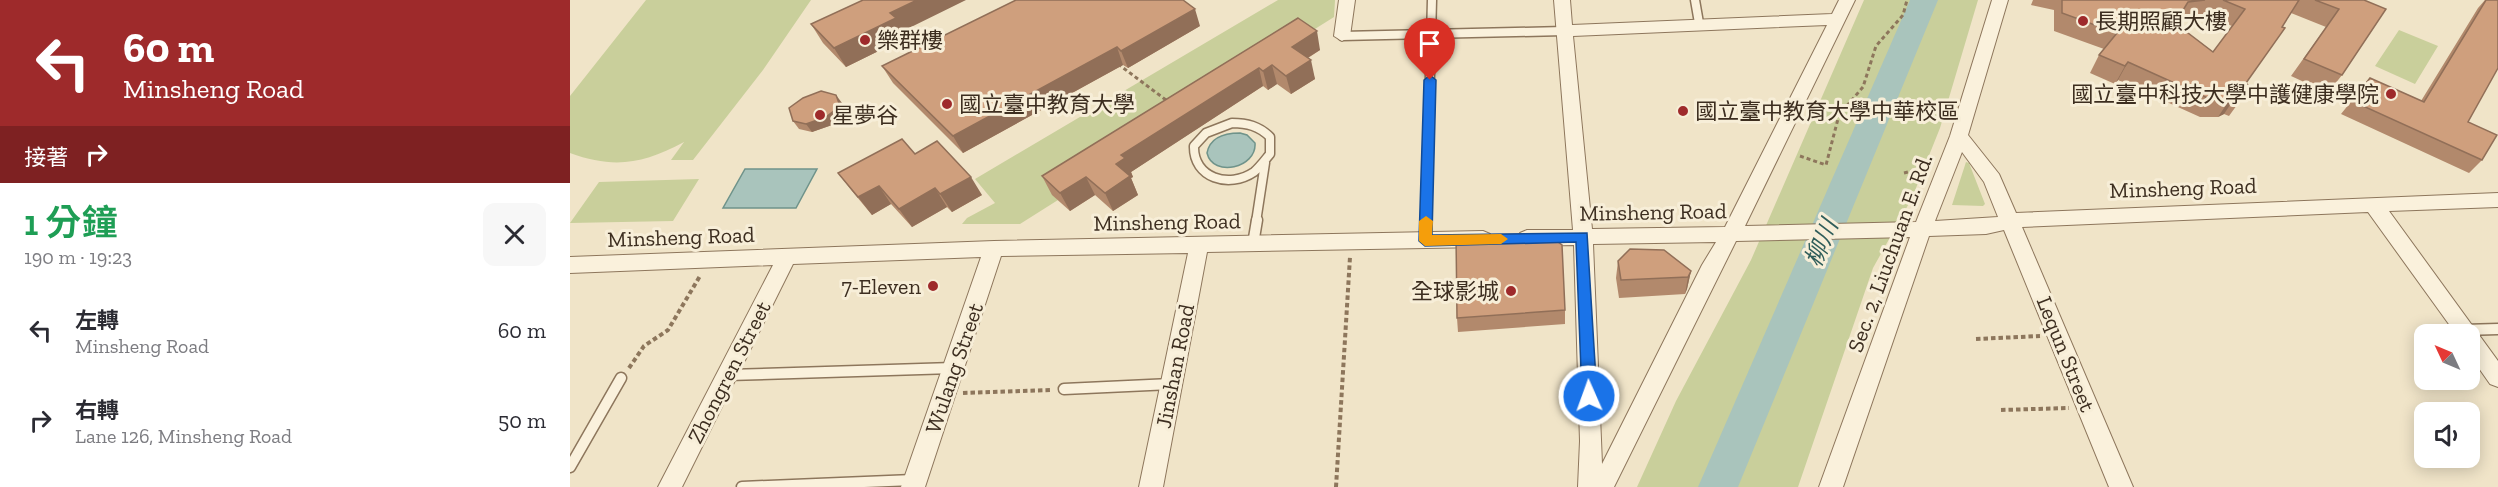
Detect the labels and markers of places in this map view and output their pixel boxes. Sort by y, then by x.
place label: 長期照顧大樓 [2095,8,2227,35]
marker: 長期照顧大樓 [2076,14,2090,28]
pin [1404,18,1455,80]
place label: 樂群樓 [877,27,943,54]
marker: 樂群樓 [858,33,872,47]
place label: 國立臺中科技大學中護健康學院 [2071,81,2379,108]
marker: 國立臺中科技大學中護健康學院 [2384,87,2398,101]
place label: 國立臺中教育大學 [959,91,1135,118]
marker: 國立臺中教育大學 [940,97,954,111]
place label: 國立臺中教育大學中華校區 [1695,98,1959,125]
place label: 星夢谷 [832,102,898,129]
marker: 國立臺中教育大學中華校區 [1676,104,1690,118]
marker: 星夢谷 [813,108,827,122]
place label: 7-Eleven [842,273,921,300]
place label: 全球影城 [1411,278,1499,305]
marker: 7-Eleven [926,279,940,293]
marker: 全球影城 [1504,284,1518,298]

